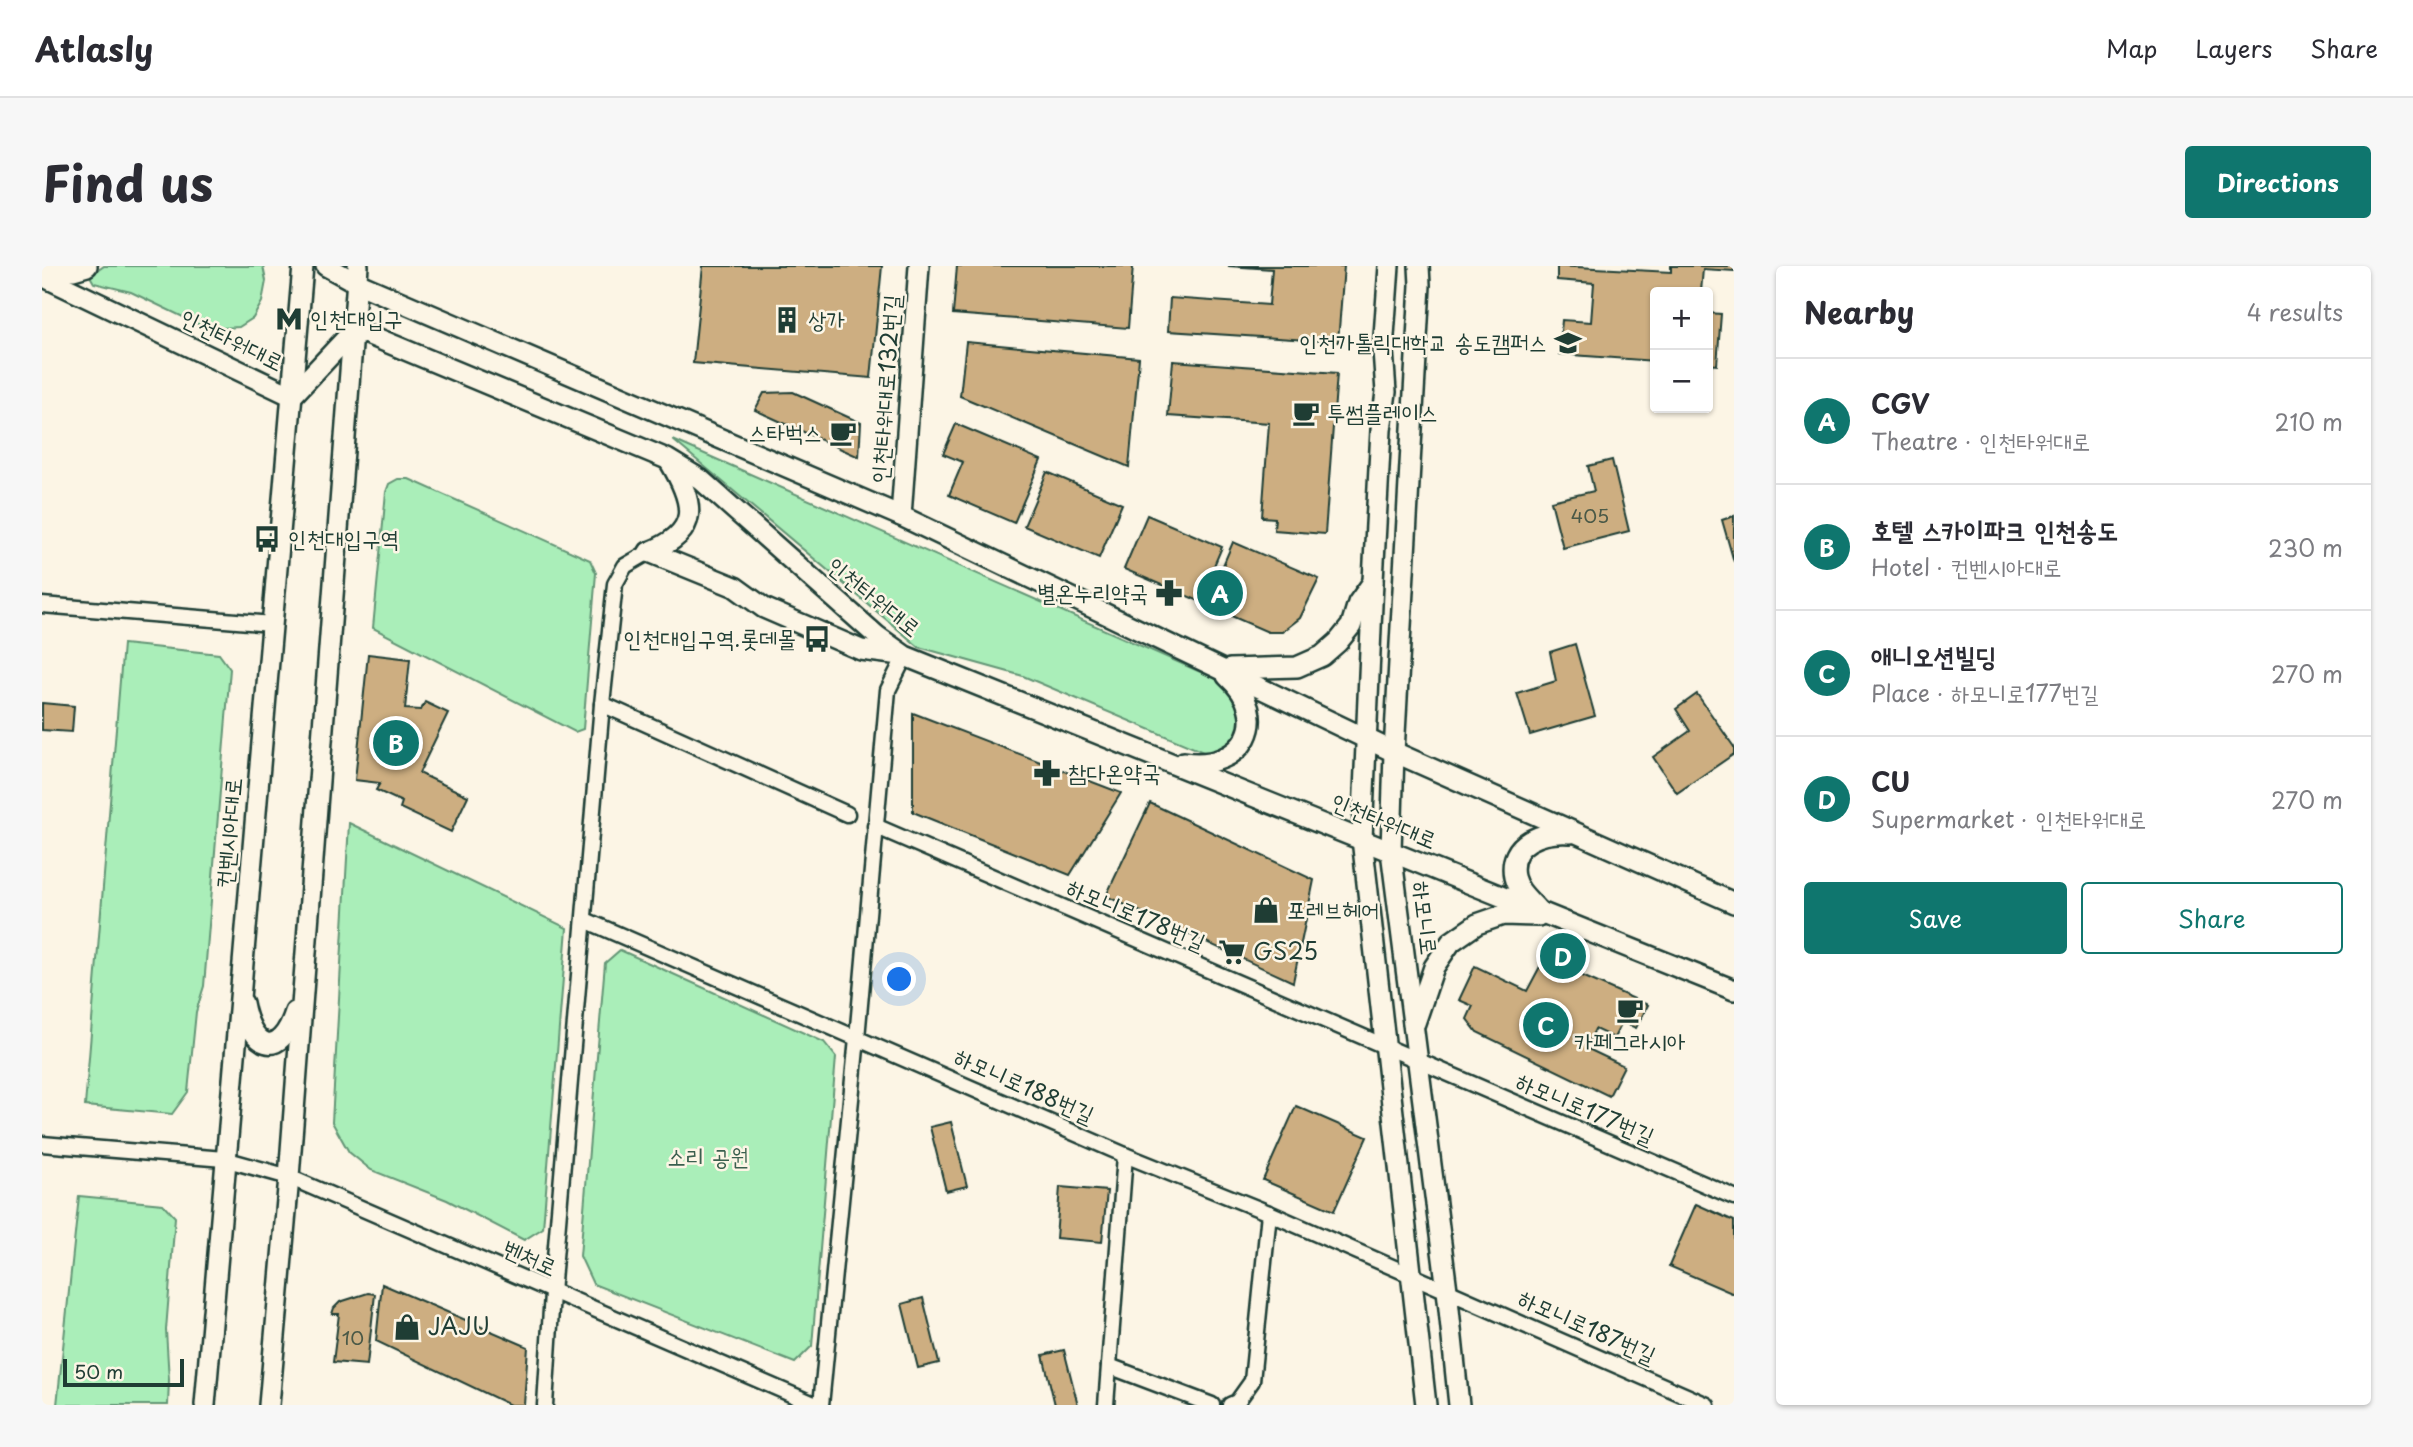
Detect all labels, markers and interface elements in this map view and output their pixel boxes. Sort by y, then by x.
text: Atlasly [35,23,153,73]
text: Map [2106,30,2157,66]
text: Layers [2195,30,2272,66]
text: Share [2310,30,2378,66]
text: Find us [42,145,213,219]
button: Directions [2185,146,2371,218]
map controls [1650,287,1713,413]
button: + [1650,287,1713,350]
text: Nearby [1804,289,1914,334]
street label: 인천타워대로132번길 [860,293,909,485]
text: 4 results [2247,294,2343,329]
street label: 인천타워대로 [175,299,290,379]
place label: 인천대입구 [310,300,403,335]
place label: 상가 [808,301,845,336]
metro station icon: 인천대입구 [274,304,304,334]
building icon: 상가 [772,305,802,335]
place label: 인천가톨릭대학교 송도캠퍼스 [1299,324,1547,359]
school or university icon: 인천가톨릭대학교 송도캠퍼스 [1553,328,1583,358]
button: − [1650,350,1713,413]
text: CGV [1871,384,1930,423]
place label: 투썸플레이스 [1327,394,1438,429]
cafe icon: 투썸플레이스 [1291,398,1321,428]
text: A [1818,404,1836,439]
text: 210 m [2275,404,2343,439]
place label: 스타벅스 [748,414,822,449]
cafe icon: 스타벅스 [828,418,858,448]
text: Theatre · 인천타워대로 [1871,423,2090,458]
house number: 405 [1571,501,1609,529]
text: 호텔 스카이파크 인천송도 [1871,510,2118,549]
place label: 인천대입구역 [288,520,399,555]
bus stop icon: 인천대입구역 [252,524,282,554]
text: B [1819,530,1835,565]
text: 230 m [2268,530,2343,565]
street label: 인천타워대로 [821,547,929,644]
text: Hotel · 컨벤시아대로 [1871,549,2062,584]
pin: A [1197,567,1243,619]
place label: 별온누리약국 [1037,574,1148,609]
pharmacy icon: 별온누리약국 [1154,578,1184,608]
place label: 인천대입구역.롯데몰 [623,620,796,655]
bus stop icon: 인천대입구역.롯데몰 [802,624,832,654]
text: 애니오션빌딩 [1871,636,1997,675]
text: C [1818,656,1836,691]
text: 270 m [2271,656,2343,691]
text: Place · 하모니로177번길 [1871,675,2099,710]
pin: B [373,717,419,769]
place label: 참다온약국 [1068,754,1161,789]
pharmacy icon: 참다온약국 [1032,758,1062,788]
text: CU [1871,762,1910,801]
street label: 컨벤시아대로 [205,776,250,890]
text: D [1818,782,1836,817]
text: 270 m [2271,782,2343,817]
street label: 인천타워대로 [1327,783,1443,857]
text: Supermarket · 인천타워대로 [1871,801,2146,836]
street label: 하모니로178번길 [1062,869,1212,959]
street label: 하모니로 [1405,879,1448,957]
button: Save [1804,882,2067,954]
button: Share [2081,882,2343,954]
place label: 포레브헤어 [1287,891,1380,926]
shop icon: 포레브헤어 [1251,895,1281,925]
pin: D [1540,930,1586,982]
place label: GS25 [1253,933,1318,968]
supermarket icon: GS25 [1217,937,1247,967]
your location [882,962,916,996]
cafe icon: 카페그라시아 [1615,995,1645,1025]
pin: C [1523,999,1569,1051]
place label: 카페그라시아 [1574,1023,1686,1058]
street label: 하모니로188번길 [949,1038,1100,1131]
street label: 하모니로177번길 [1511,1063,1660,1153]
park label: 소리 공원 [667,1138,749,1173]
street label: 벤처로 [498,1229,563,1284]
street label: 하모니로187번길 [1513,1280,1662,1372]
place label: JAJU [428,1308,490,1343]
shop icon: JAJU [392,1312,422,1342]
house number: 10 [342,1323,364,1351]
scale bar [63,1356,184,1388]
text: 50 m [74,1357,123,1385]

